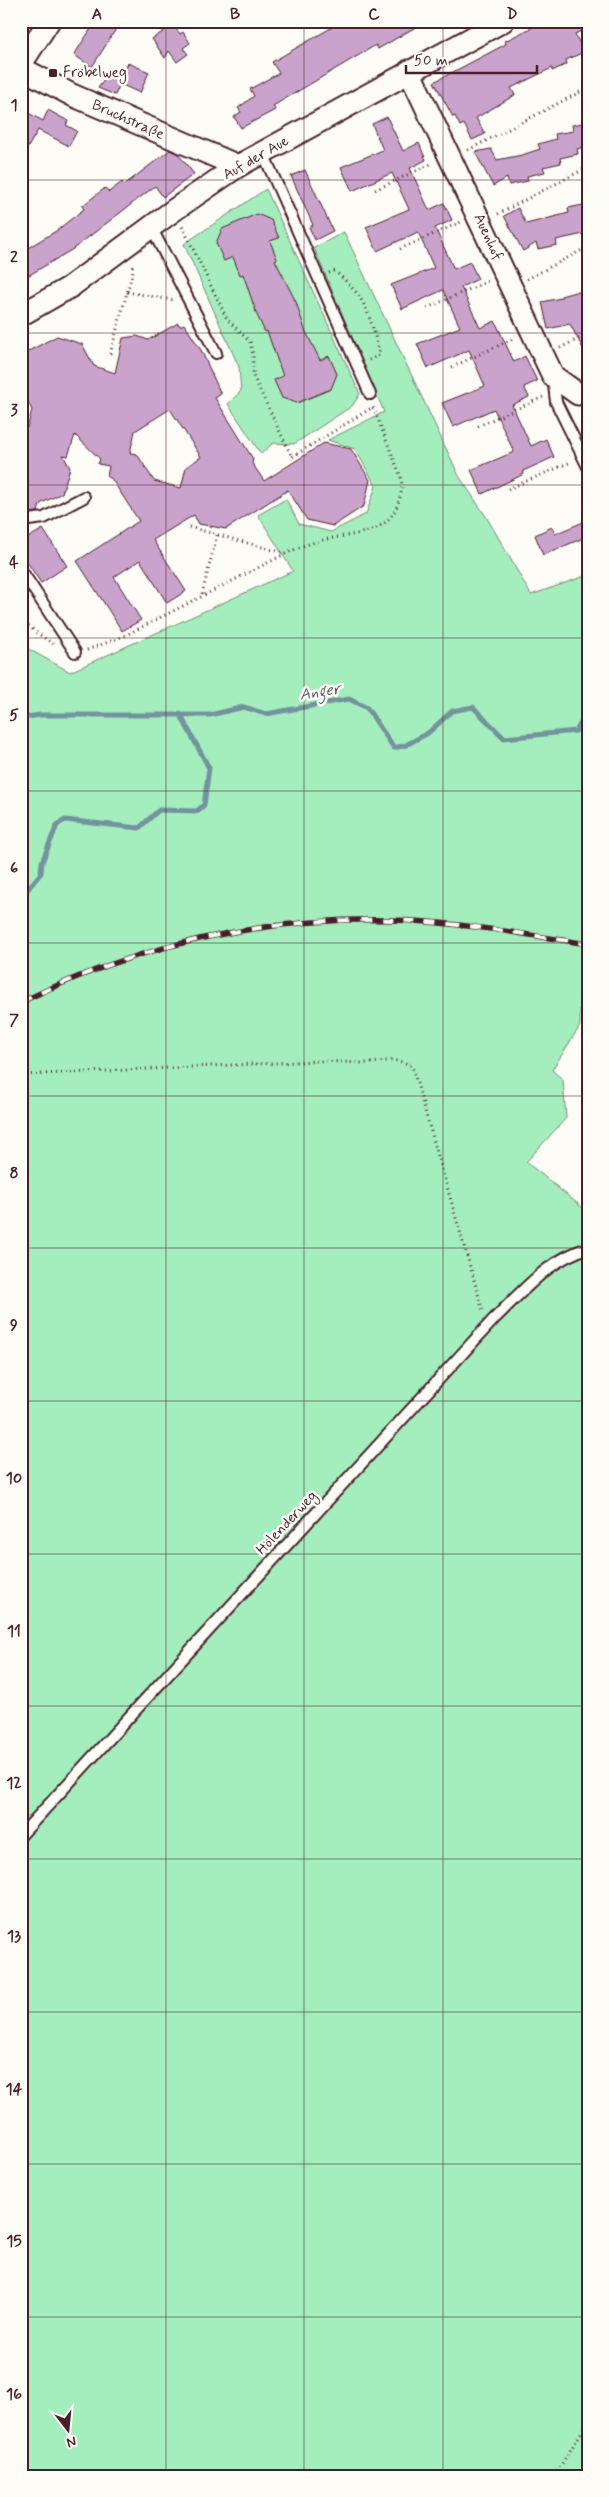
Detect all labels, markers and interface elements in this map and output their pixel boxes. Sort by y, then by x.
text: A [92,4,102,25]
text: B [230,4,240,25]
text: C [368,4,380,25]
text: D [506,4,518,25]
scale bar [406,42,538,74]
text: 50 m [414,51,448,71]
place label: Fröbelweg [63,63,127,84]
marker: Fröbelweg [47,67,59,79]
text: 1 [10,95,18,116]
street label: Bruchstraße [89,95,167,145]
street label: Auf der Aue [219,131,293,185]
street label: Auenhof [469,210,507,264]
text: 2 [10,247,18,268]
text: 3 [10,400,18,421]
text: 4 [9,552,19,573]
water label: Anger [298,678,345,708]
text: 5 [9,705,19,726]
text: 6 [10,858,18,879]
text: 7 [9,1010,19,1031]
text: 8 [9,1163,19,1184]
text: 9 [10,1315,18,1336]
text: 10 [6,1468,22,1489]
street label: Hölenderweg [252,1486,323,1560]
text: 11 [7,1621,21,1642]
text: 12 [6,1773,22,1794]
text: 13 [7,1926,21,1947]
text: 14 [6,2079,23,2100]
text: 15 [6,2231,22,2252]
text: 16 [6,2384,22,2405]
north arrow [42,2404,92,2454]
text: N [64,2432,78,2451]

